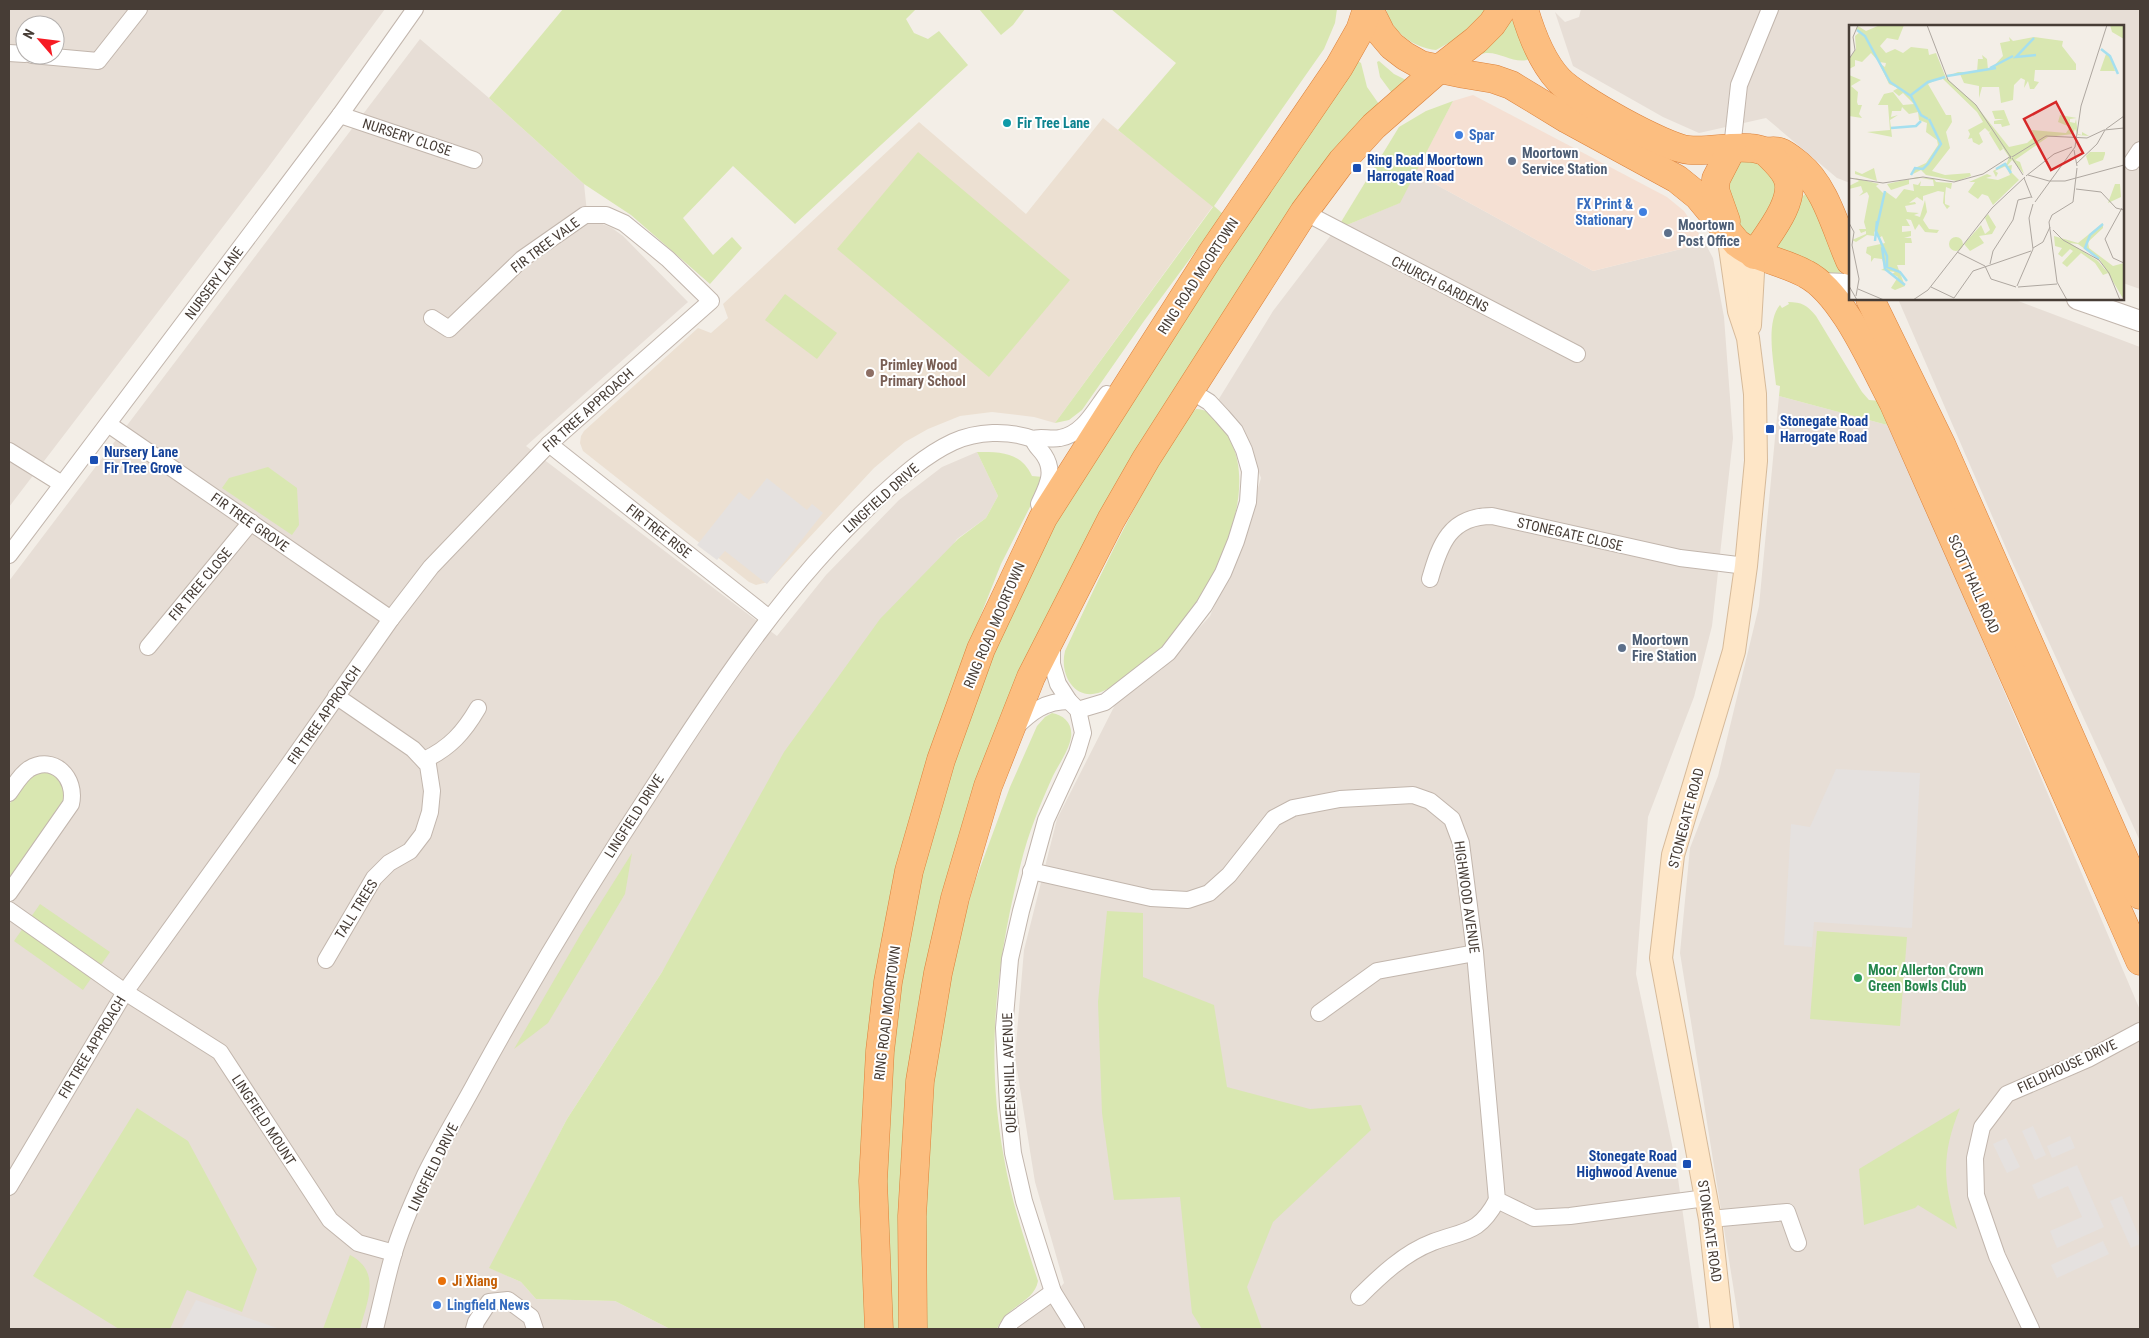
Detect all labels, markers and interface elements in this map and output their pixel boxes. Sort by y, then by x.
north arrow [15,15,65,65]
inset map [1849,25,2124,300]
text: N [19,26,38,41]
street label: NURSERY CLOSE [360,115,454,159]
place label: Fir Tree Lane [1017,115,1090,131]
marker: Fir Tree Lane [1001,117,1013,129]
place label: Spar [1469,127,1495,143]
marker: Spar [1453,129,1465,141]
place label: Moortown Service Station [1522,145,1607,177]
place label: Ring Road Moortown Harrogate Road [1367,152,1483,184]
marker: Moortown Service Station [1506,155,1518,167]
marker: Ring Road Moortown Harrogate Road [1351,162,1363,174]
place label: FX Print & Stationary [1575,196,1634,228]
marker: FX Print & Stationary [1637,206,1649,218]
street label: FIR TREE VALE [508,214,582,276]
street label: RING ROAD MOORTOWN [1154,215,1242,337]
place label: Moortown Post Office [1678,217,1740,249]
marker: Moortown Post Office [1662,227,1674,239]
street label: NURSERY LANE [182,244,246,322]
street label: CHURCH GARDENS [1389,253,1491,315]
place label: Primley Wood Primary School [880,357,966,389]
street label: FIR TREE APPROACH [539,365,637,455]
marker: Primley Wood Primary School [864,367,876,379]
place label: Stonegate Road Harrogate Road [1780,413,1868,445]
marker: Stonegate Road Harrogate Road [1764,423,1776,435]
place label: Nursery Lane Fir Tree Grove [104,444,183,476]
marker: Nursery Lane Fir Tree Grove [88,454,100,466]
street label: LINGFIELD DRIVE [840,460,922,536]
street label: FIR TREE GROVE [208,489,292,555]
street label: FIR TREE RISE [623,501,695,561]
street label: STONEGATE CLOSE [1516,514,1625,554]
street label: SCOTT HALL ROAD [1945,532,2003,636]
street label: FIR TREE CLOSE [165,545,235,623]
street label: RING ROAD MOORTOWN [960,560,1028,690]
place label: Moortown Fire Station [1632,632,1697,664]
marker: Moortown Fire Station [1616,642,1628,654]
street label: FIR TREE APPROACH [284,663,364,767]
street label: STONEGATE ROAD [1665,766,1707,870]
street label: LINGFIELD DRIVE [601,771,667,861]
street label: HIGHWOOD AVENUE [1451,840,1483,954]
street label: TALL TREES [331,876,381,942]
street label: RING ROAD MOORTOWN [871,945,903,1081]
place label: Moor Allerton Crown Green Bowls Club [1868,962,1984,994]
marker: Moor Allerton Crown Green Bowls Club [1852,972,1864,984]
street label: FIR TREE APPROACH [55,993,129,1101]
street label: QUEENSHILL AVENUE [999,1012,1019,1134]
street label: FIELDHOUSE DRIVE [2015,1036,2119,1096]
street label: LINGFIELD MOUNT [229,1072,299,1168]
street label: LINGFIELD DRIVE [405,1120,461,1214]
place label: Stonegate Road Highwood Avenue [1577,1148,1677,1180]
marker: Stonegate Road Highwood Avenue [1681,1158,1693,1170]
street label: STONEGATE ROAD [1695,1179,1725,1283]
place label: Ji Xiang [452,1273,498,1289]
marker: Ji Xiang [436,1275,448,1287]
place label: Lingfield News [447,1297,530,1313]
marker: Lingfield News [431,1299,443,1311]

